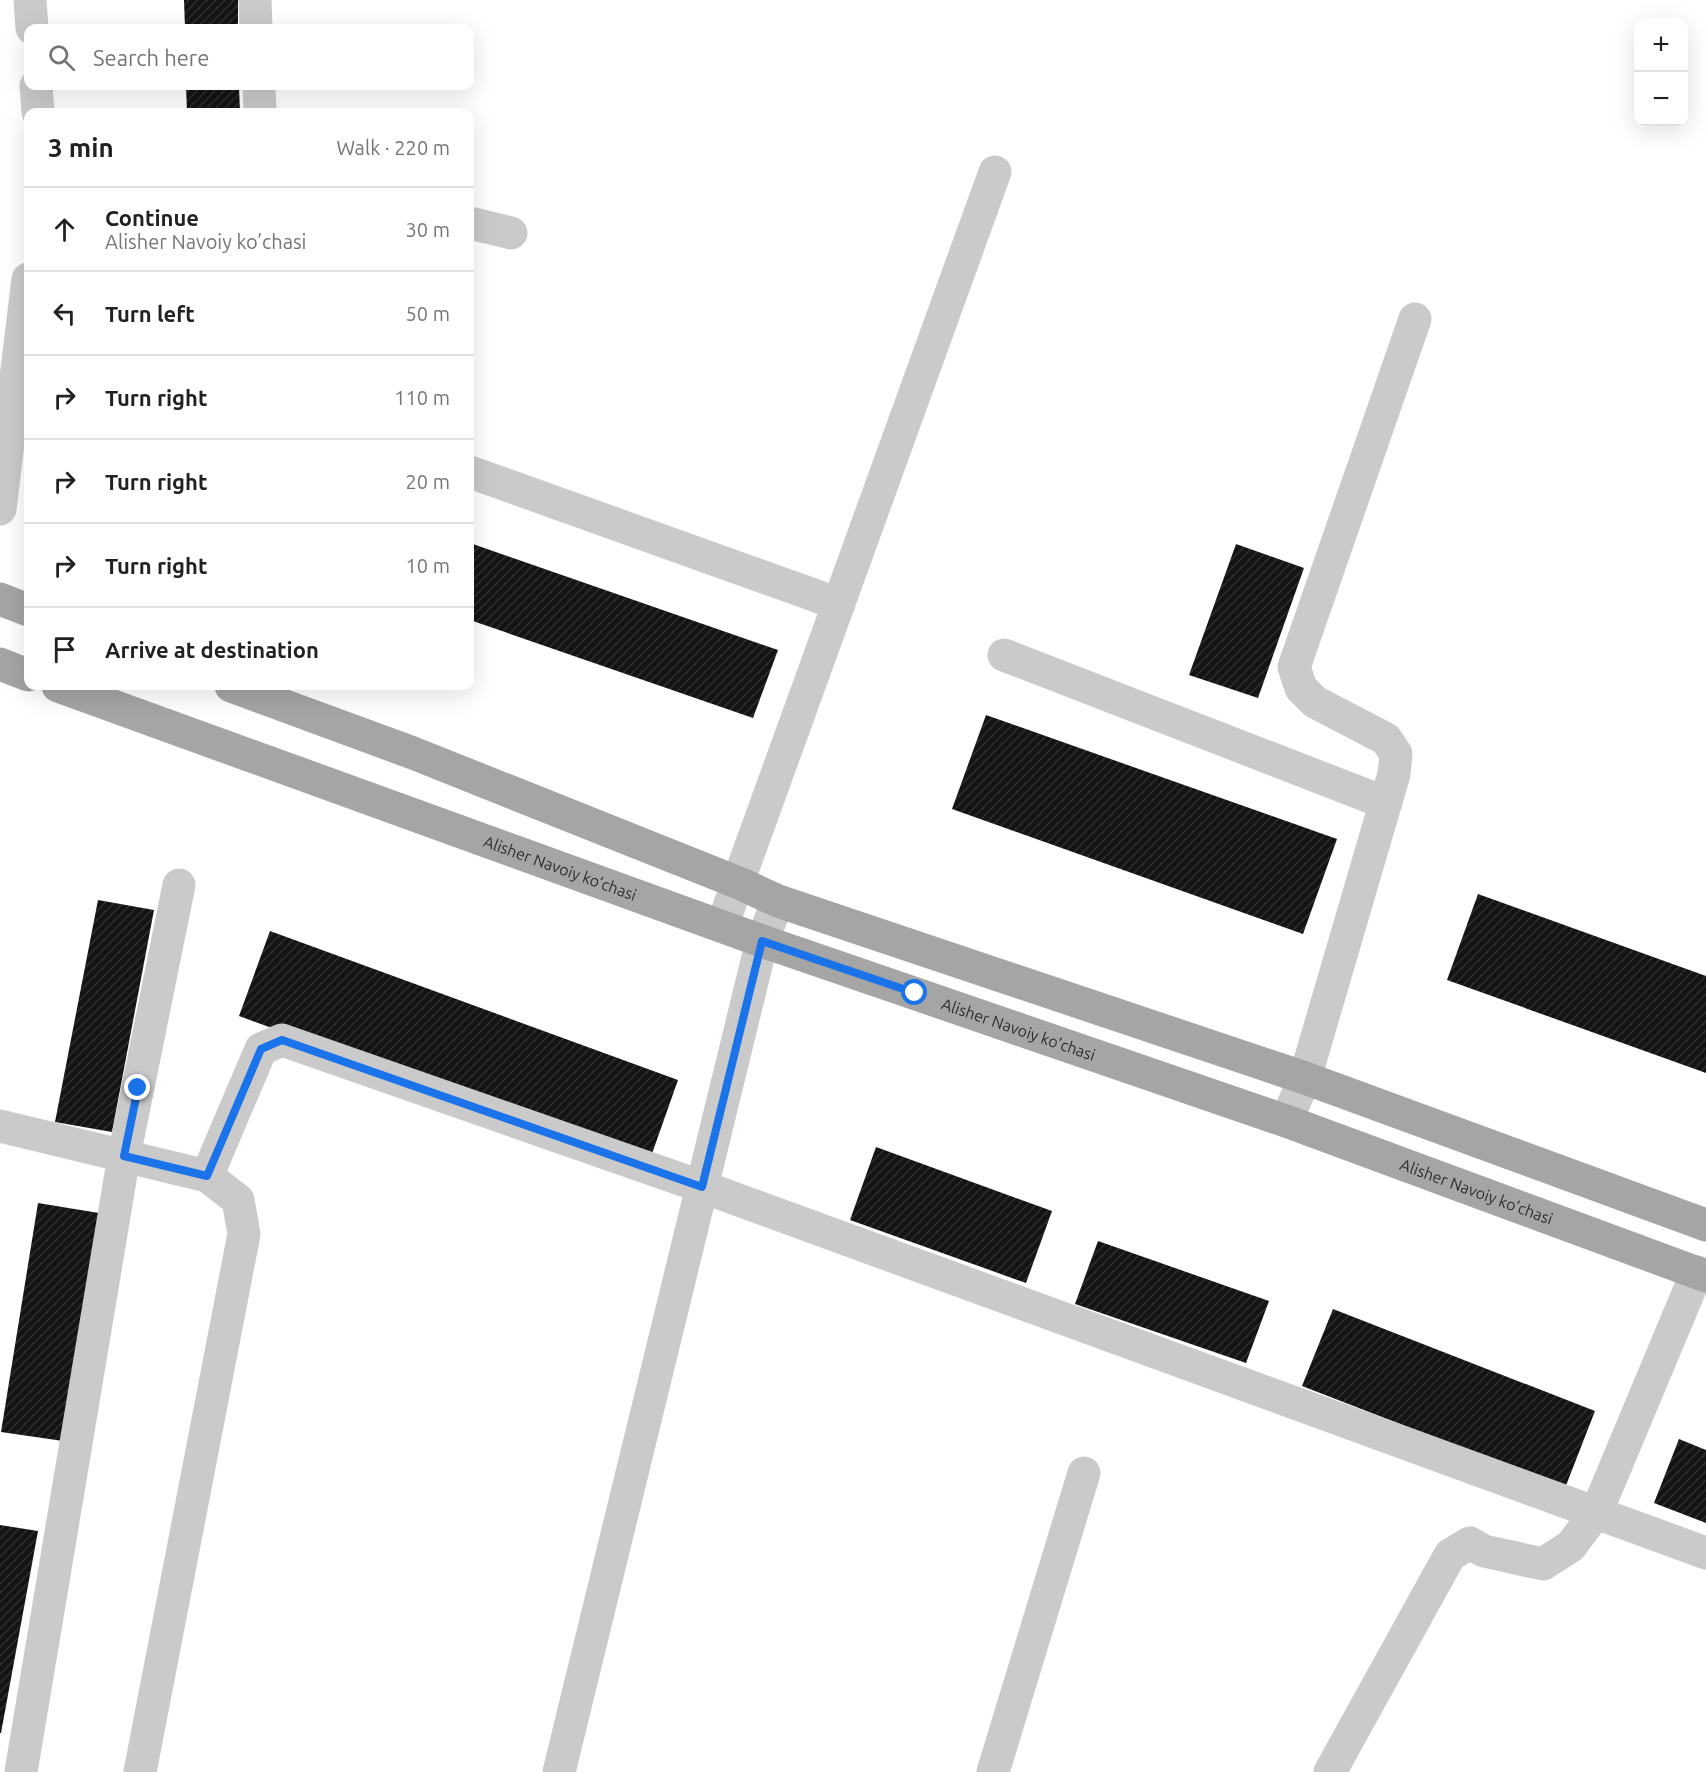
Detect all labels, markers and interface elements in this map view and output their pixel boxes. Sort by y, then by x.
map controls [1634,18,1688,126]
button: + [1634,18,1688,72]
search box [24,24,474,90]
icon: search [45,41,78,74]
text: Search here [93,45,209,70]
button: − [1634,72,1688,126]
text: 3 min [48,133,114,162]
text: Walk · 220 m [337,136,450,159]
text: Continue [105,205,199,230]
icon: ahead [48,213,81,246]
text: 30 m [406,218,450,241]
text: Alisher Navoiy ko’chasi [105,230,306,253]
icon: left [48,297,81,330]
text: Turn left [105,301,195,326]
text: 50 m [406,302,450,325]
icon: right [48,381,81,414]
text: Turn right [105,385,207,410]
text: 110 m [394,386,450,409]
icon: right [48,465,81,498]
text: Turn right [105,469,207,494]
text: 20 m [406,470,450,493]
icon: right [48,549,81,582]
text: Turn right [105,553,207,578]
text: 10 m [406,554,450,577]
icon: arrive [48,633,81,666]
text: Arrive at destination [105,637,319,662]
street label: Alisher Navoiy ko’chasi [481,832,639,904]
route start [901,979,927,1005]
street label: Alisher Navoiy ko’chasi [939,994,1098,1064]
route end [124,1074,150,1100]
street label: Alisher Navoiy ko’chasi [1398,1155,1555,1228]

